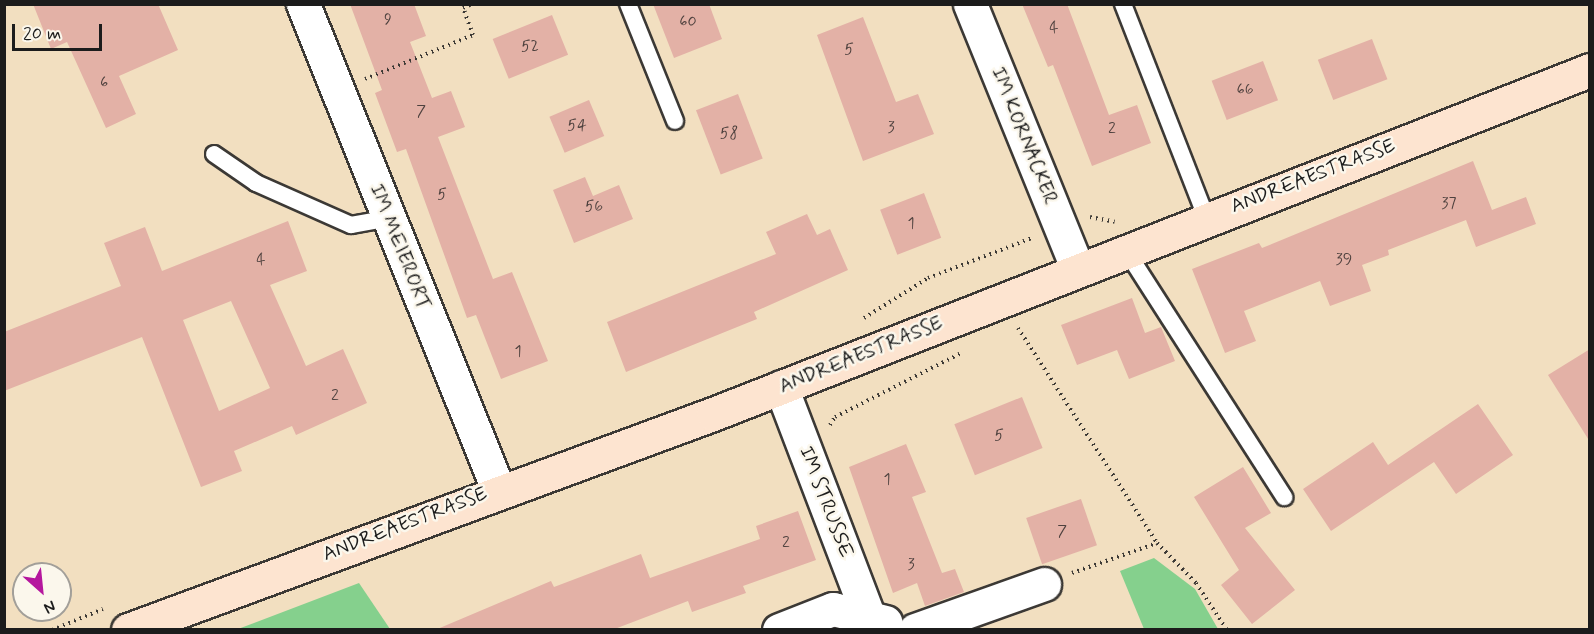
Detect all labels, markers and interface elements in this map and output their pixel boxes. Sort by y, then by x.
house number: 9 [384,10,392,30]
scale bar [15,12,105,50]
house number: 60 [679,12,697,32]
house number: 4 [1049,18,1059,38]
text: 20 m [23,22,61,46]
house number: 52 [521,37,539,57]
house number: 5 [844,40,854,60]
street label: IM KORNACKER [985,62,1063,210]
house number: 6 [100,73,108,93]
house number: 66 [1236,80,1254,100]
house number: 7 [416,102,426,122]
house number: 54 [567,116,587,136]
house number: 3 [887,118,895,138]
house number: 2 [1108,119,1116,139]
house number: 58 [720,124,738,144]
street label: ANDREAESTRASSE [1227,134,1399,218]
street label: IM MEIERORT [364,180,436,314]
house number: 5 [437,185,447,205]
house number: 37 [1441,194,1457,214]
house number: 56 [585,197,603,217]
house number: 1 [907,214,915,234]
house number: 4 [256,250,266,270]
house number: 39 [1336,250,1352,270]
street label: ANDREAESTRASSE [776,311,946,399]
house number: 1 [514,342,522,362]
house number: 2 [331,386,339,406]
house number: 5 [994,426,1004,446]
street label: IM STRUSSE [793,442,859,562]
house number: 1 [883,470,891,490]
street label: ANDREAESTRASSE [319,482,491,566]
house number: 7 [1057,522,1067,542]
house number: 2 [782,533,790,553]
house number: 3 [907,555,915,575]
north arrow [12,562,72,622]
text: N [40,595,59,618]

